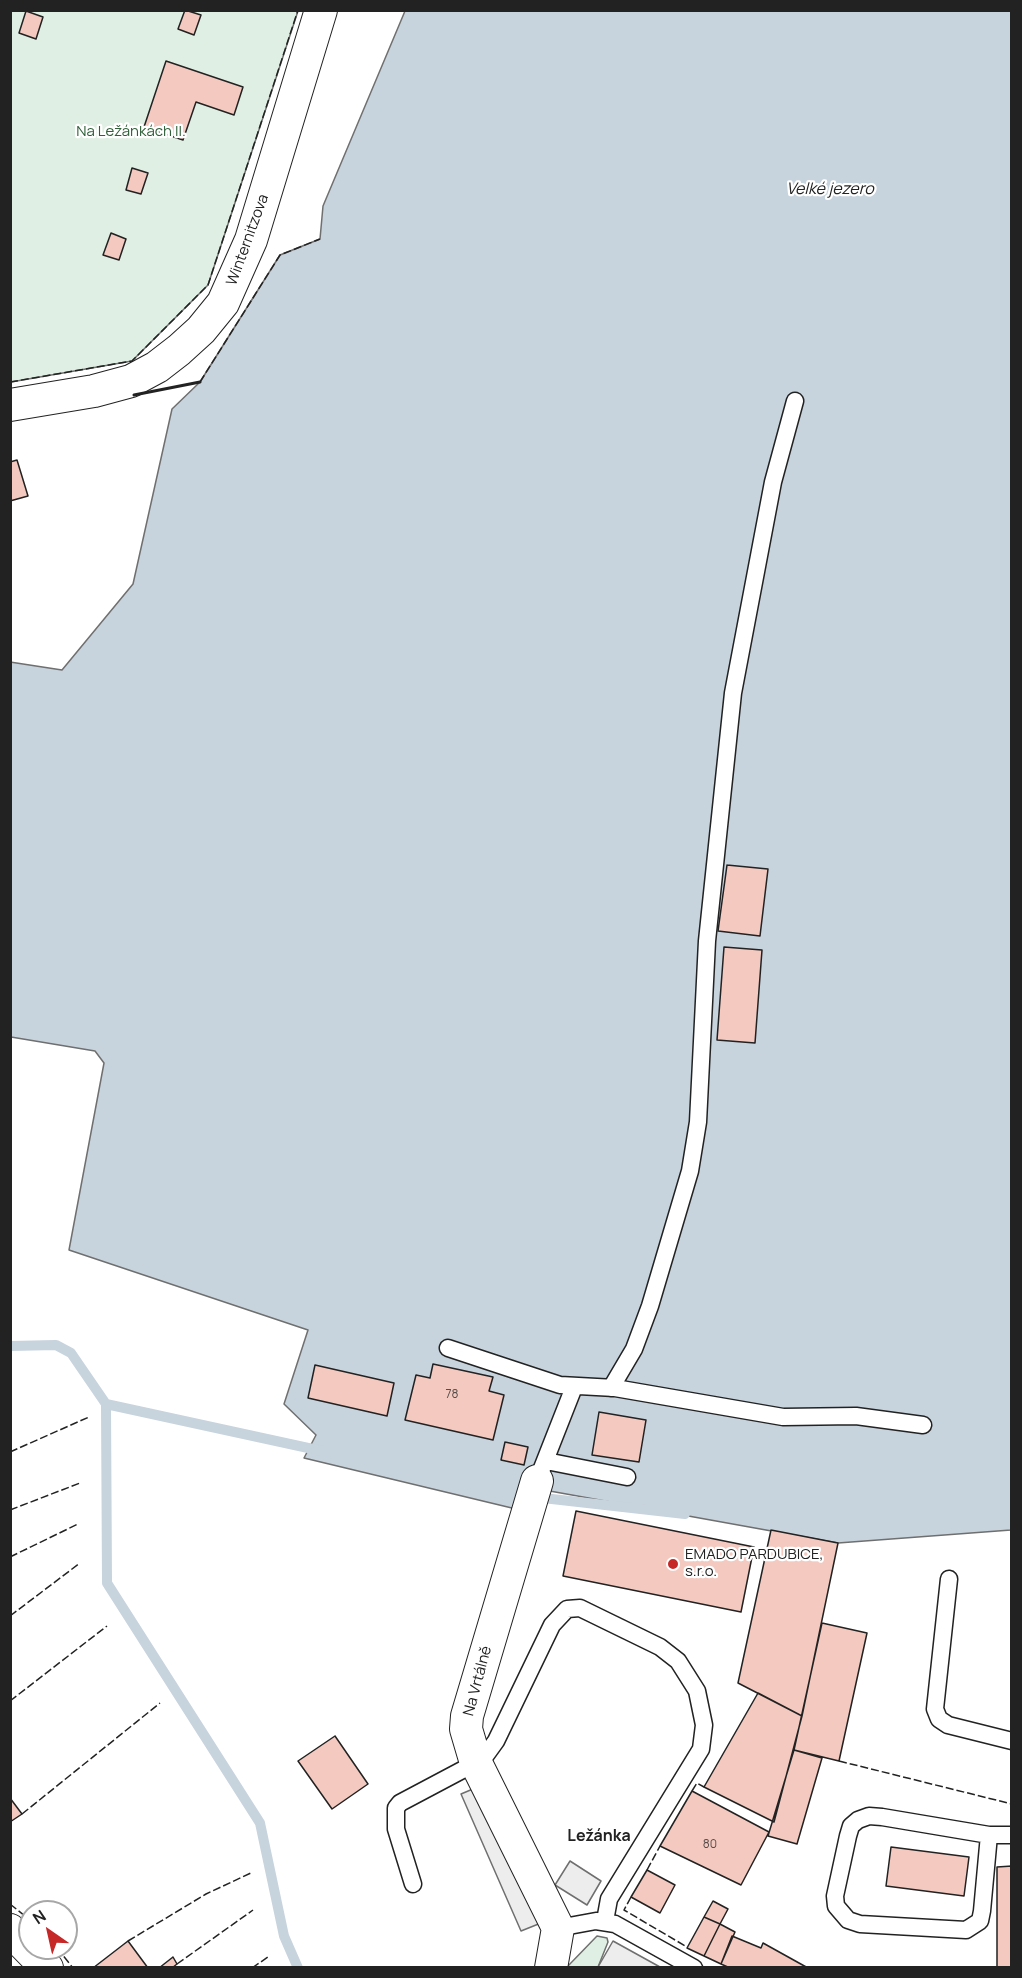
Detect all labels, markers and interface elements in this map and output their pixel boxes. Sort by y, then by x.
park label: Na Ležánkách II. [76,123,186,141]
water label: Velké jezero [786,180,874,200]
street label: Winternitzova [223,192,273,288]
house number: 78 [446,1388,458,1402]
place label: EMADO PARDUBICE, s.r.o. [685,1546,823,1581]
marker: EMADO PARDUBICE, s.r.o. [666,1557,680,1571]
street label: Na Vrtálně [460,1644,496,1718]
district label: Ležánka [567,1827,631,1847]
house number: 80 [703,1838,717,1852]
north arrow [18,1900,78,1960]
text: N [28,1904,50,1929]

